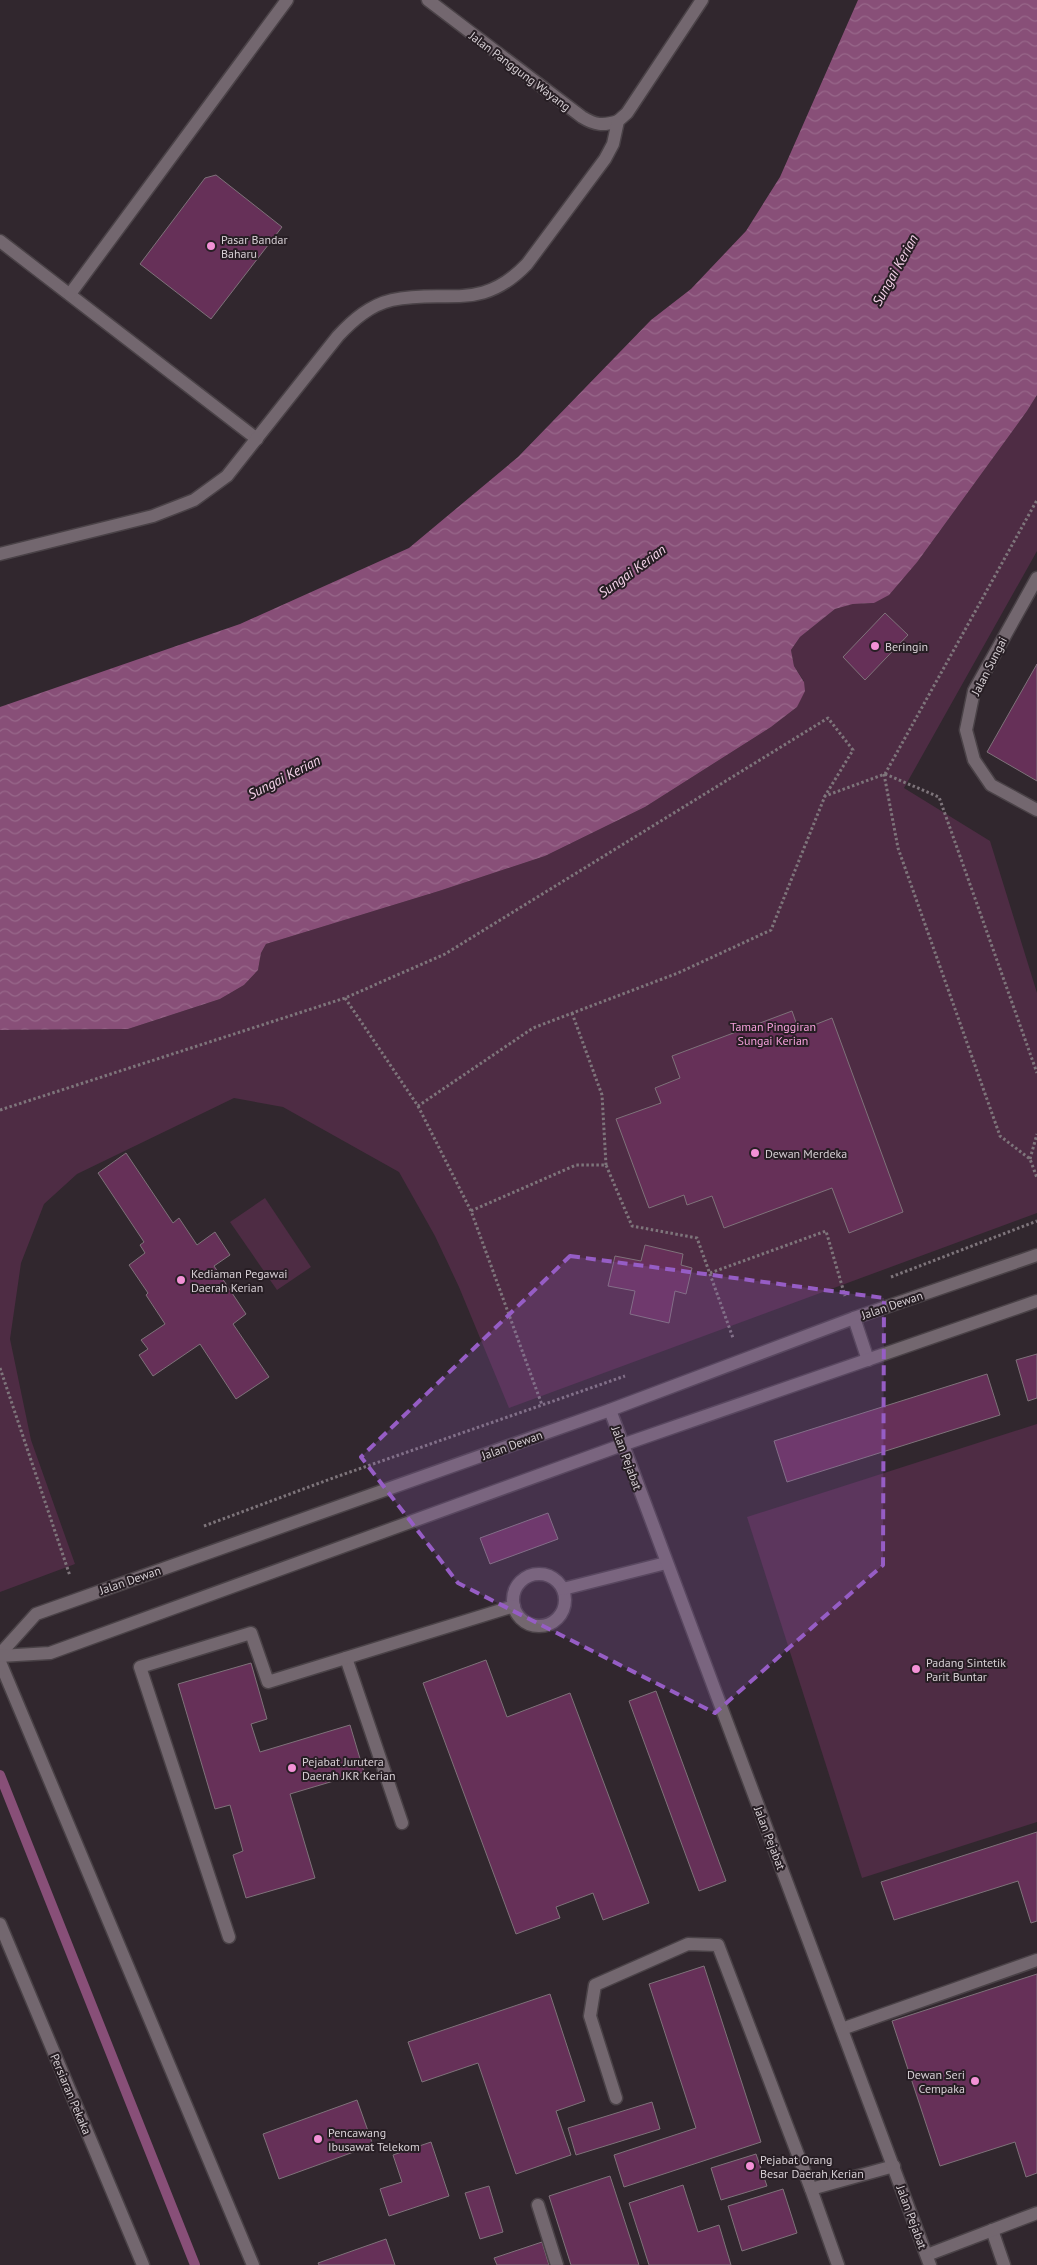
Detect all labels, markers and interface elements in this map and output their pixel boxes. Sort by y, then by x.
street label: Jalan Panggung Wayang [466,27,574,114]
water label: Sungai Kerian [868,231,922,309]
place label: Pasar Bandar Baharu [221,232,288,261]
marker: Pasar Bandar Baharu [205,240,217,252]
water label: Sungai Kerian [595,540,669,602]
street label: Jalan Sungai [967,634,1010,699]
place label: Beringin [885,639,928,654]
marker: Beringin [869,640,881,652]
water label: Sungai Kerian [245,751,323,803]
park label: Taman Pinggiran Sungai Kerian [730,1019,816,1048]
place label: Dewan Merdeka [765,1146,847,1161]
marker: Dewan Merdeka [749,1147,761,1159]
place label: Kediaman Pegawai Daerah Kerian [191,1266,288,1295]
marker: Kediaman Pegawai Daerah Kerian [175,1274,187,1286]
street label: Jalan Dewan [858,1288,925,1323]
street label: Jalan Pejabat [608,1423,645,1492]
street label: Jalan Dewan [479,1427,545,1463]
street label: Jalan Dewan [96,1563,163,1598]
place label: Padang Sintetik Parit Buntar [926,1655,1006,1684]
marker: Padang Sintetik Parit Buntar [910,1663,922,1675]
place label: Pejabat Jurutera Daerah JKR Kerian [302,1754,396,1783]
marker: Pejabat Jurutera Daerah JKR Kerian [286,1762,298,1774]
street label: Jalan Pejabat [751,1803,789,1872]
street label: Persiaran Pekaka [47,2051,95,2137]
place label: Dewan Seri Cempaka [907,2067,965,2096]
marker: Dewan Seri Cempaka [969,2075,981,2087]
place label: Pencawang Ibusawat Telekom [328,2125,420,2154]
marker: Pencawang Ibusawat Telekom [312,2133,324,2145]
place label: Pejabat Orang Besar Daerah Kerian [760,2152,864,2181]
marker: Pejabat Orang Besar Daerah Kerian [744,2160,756,2172]
street label: Jalan Pejabat [893,2182,930,2251]

